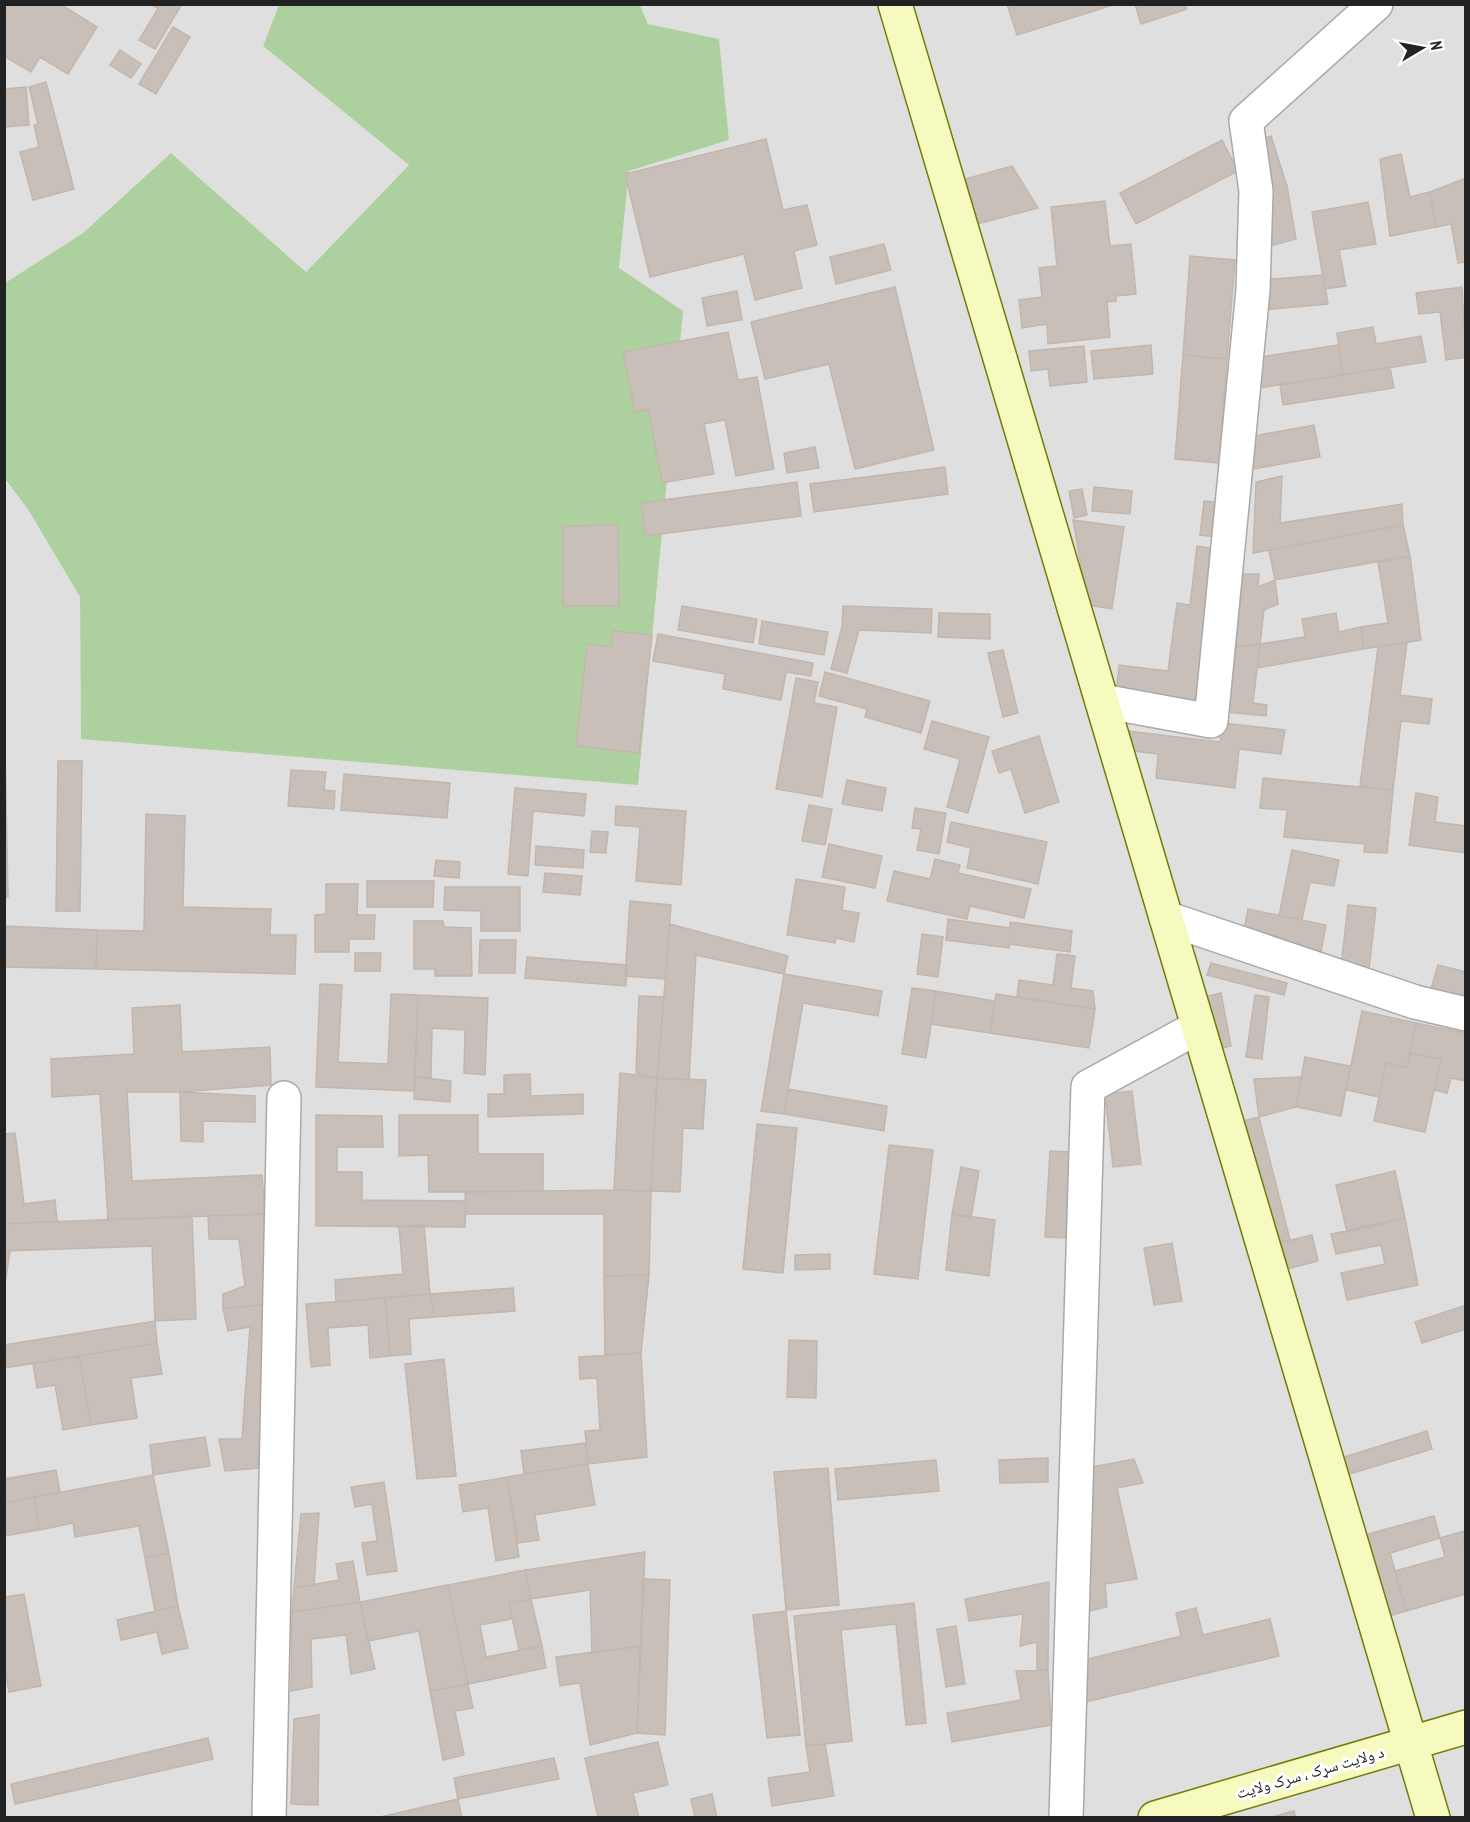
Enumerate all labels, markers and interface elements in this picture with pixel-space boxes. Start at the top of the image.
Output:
north arrow [1392,18,1452,78]
text: N [1426,39,1447,51]
street label: د ولایت سړک ، سرک ولایت [1234,1741,1386,1803]

